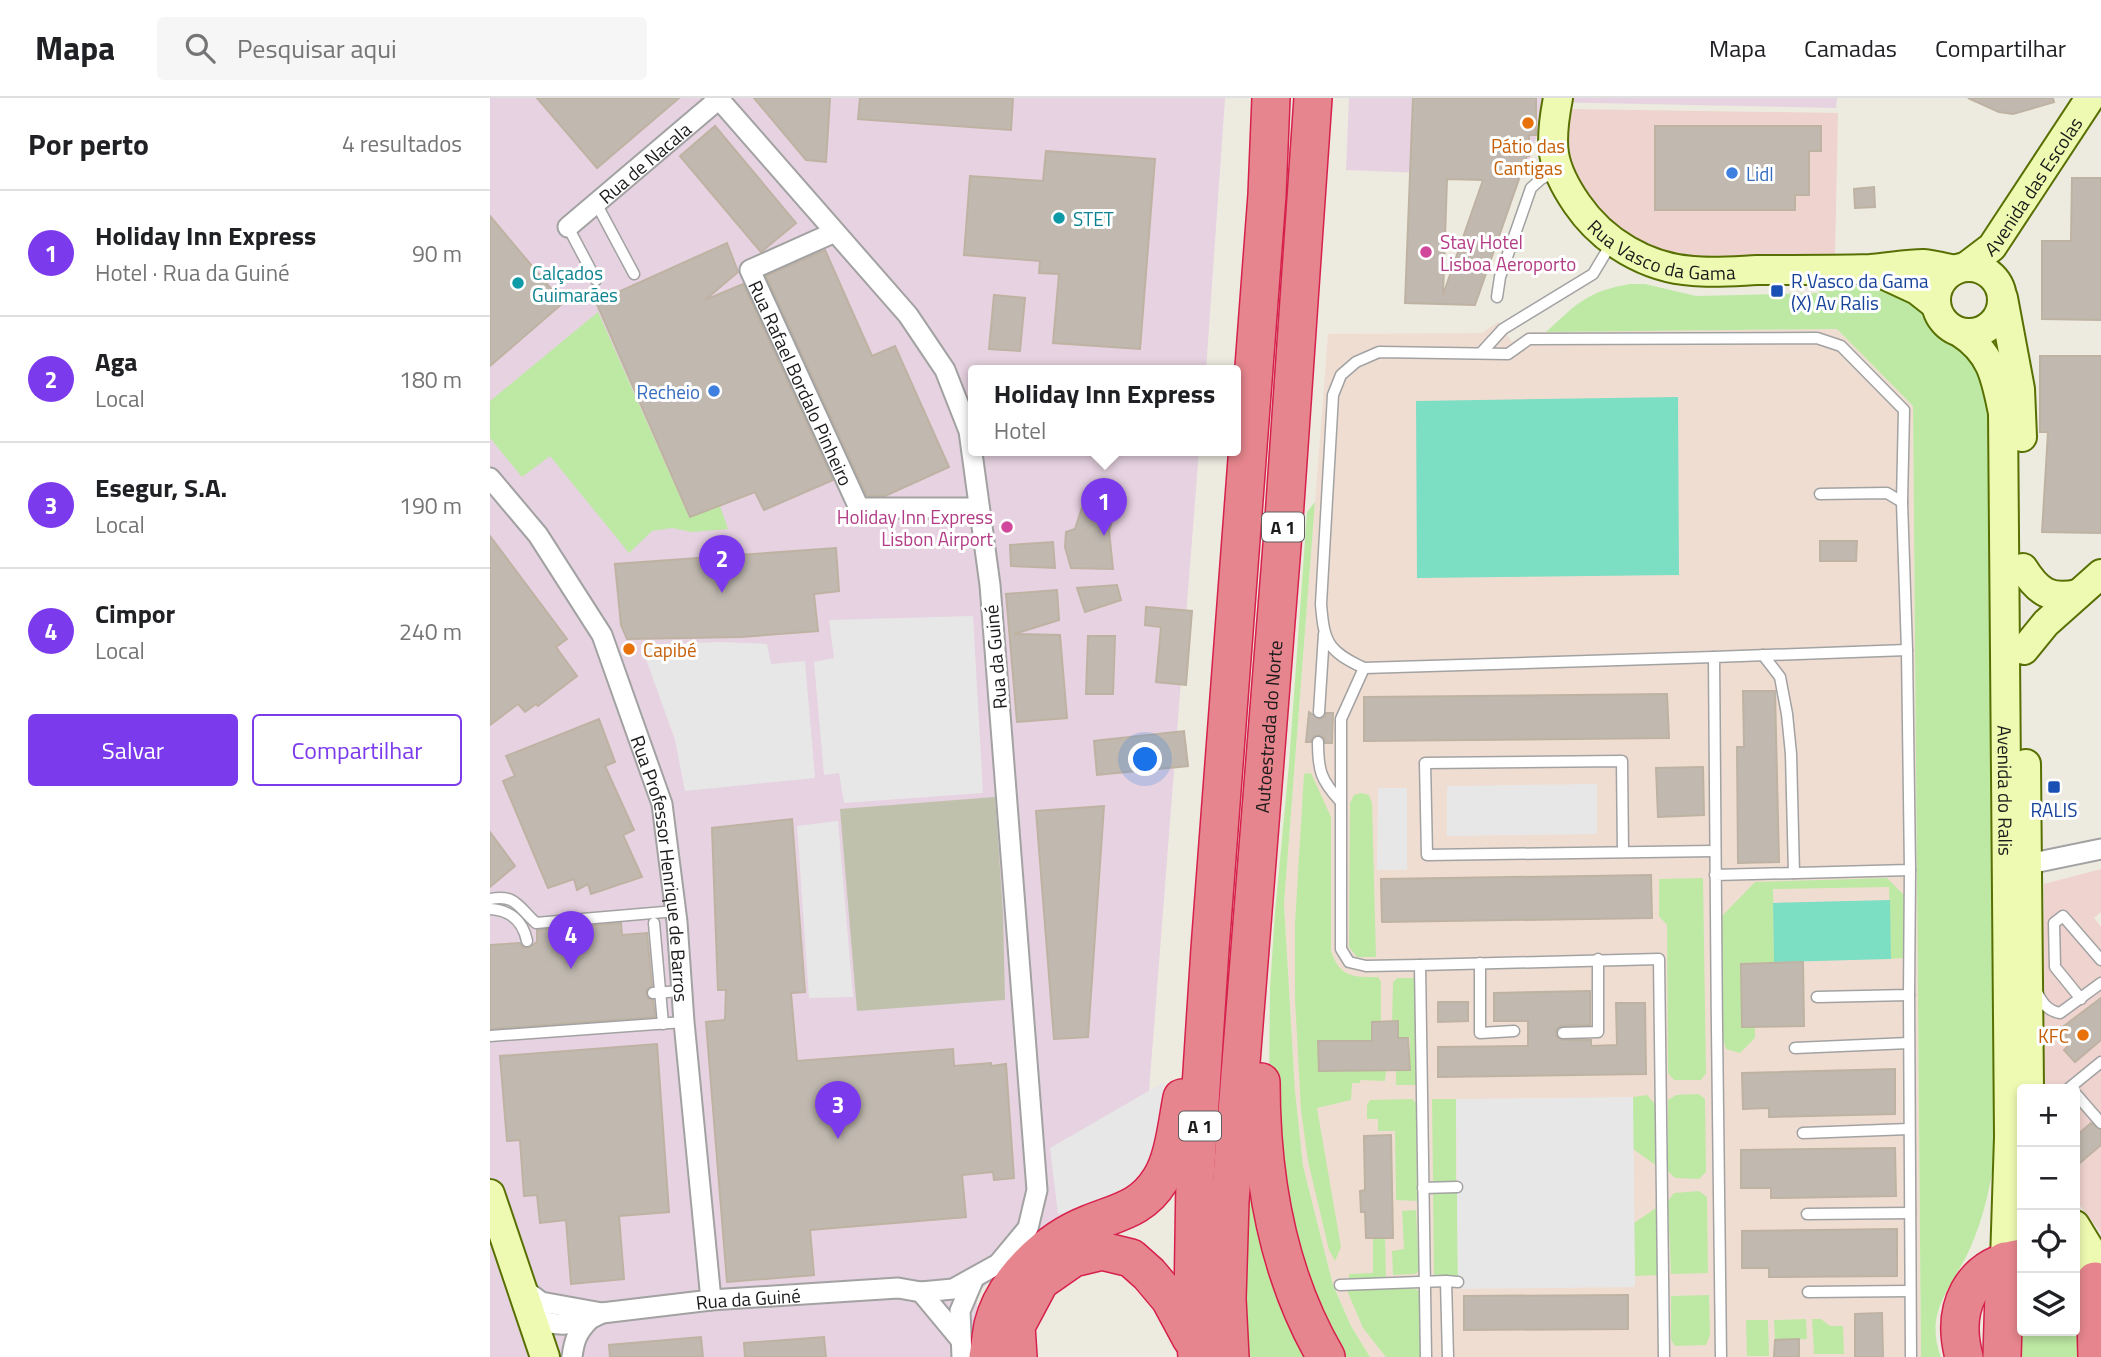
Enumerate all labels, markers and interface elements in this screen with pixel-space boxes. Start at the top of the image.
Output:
search box [157,17,647,80]
text: Mapa [35,23,115,73]
icon: search [181,29,219,67]
text: Pesquisar aqui [237,29,397,68]
text: Mapa [1709,30,1766,66]
text: Camadas [1804,30,1897,66]
text: Compartilhar [1935,30,2066,66]
street label: Avenida das Escolas [1978,110,2089,263]
street label: Rua de Nacala [592,114,697,210]
marker: Pátio das Cantigas [1520,115,1536,131]
text: Por perto [28,121,149,167]
text: 4 resultados [342,126,462,161]
place label: Pátio das Cantigas [1491,131,1565,182]
place label: Lidl [1746,159,1774,188]
marker: Lidl [1724,165,1740,181]
place label: STET [1073,204,1114,233]
marker: STET [1051,210,1067,226]
street label: Rua Vasco da Gama [1581,212,1736,286]
text: Holiday Inn Express [95,216,316,255]
place label: Stay Hotel Lisboa Aeroporto [1440,227,1576,278]
text: 1 [45,236,57,271]
text: 90 m [412,236,462,271]
marker: Stay Hotel Lisboa Aeroporto [1418,244,1434,260]
text: Hotel · Rua da Guiné [95,255,290,290]
place label: Calçados Guimarães [532,258,618,309]
place label: R Vasco da Gama (X) Av Ralis [1791,266,1929,317]
marker: Calçados Guimarães [510,275,526,291]
street label: Rua Rafael Bordalo Pinheiro [742,275,861,490]
marker: R Vasco da Gama (X) Av Ralis [1769,283,1785,299]
text: Aga [95,342,138,381]
text: 2 [45,362,57,397]
text: 180 m [399,362,462,397]
popup [968,365,1241,456]
text: Holiday Inn Express [994,374,1215,413]
place label: Recheio [637,377,700,406]
text: Local [95,381,145,416]
marker: Recheio [706,383,722,399]
text: Hotel [994,413,1046,448]
text: Esegur, S.A. [95,468,227,507]
pin: 1 [1081,478,1127,536]
text: 3 [45,488,57,523]
text: 190 m [399,488,462,523]
place label: Holiday Inn Express Lisbon Airport [837,502,993,553]
text: Local [95,507,145,542]
road number: A 1 [1262,512,1304,542]
marker: Holiday Inn Express Lisbon Airport [999,519,1015,535]
pin: 2 [699,535,745,593]
text: Cimpor [95,594,175,633]
street label: Rua da Guiné [976,603,1014,711]
text: 4 [45,614,57,649]
text: 240 m [399,614,462,649]
text: Local [95,633,145,668]
place label: Capibé [643,635,697,664]
street label: Autoestrada do Norte [1246,639,1289,814]
marker: Capibé [621,641,637,657]
button: Salvar [28,714,238,786]
button: Compartilhar [252,714,462,786]
street label: Avenida do Ralis [1991,725,2021,856]
street label: Rua Professor Henrique de Barros [624,731,697,1003]
your location [1128,742,1162,776]
marker: RALIS [2046,779,2062,795]
place label: RALIS [2031,795,2077,824]
pin: 4 [548,911,594,969]
place label: KFC [2038,1021,2069,1050]
marker: KFC [2075,1027,2091,1043]
pin: 3 [815,1081,861,1139]
map controls [2017,1084,2080,1336]
button: + [2017,1084,2080,1147]
road number: A 1 [1179,1112,1221,1140]
button: − [2017,1147,2080,1210]
button: locate [2017,1210,2080,1273]
button: layers [2017,1273,2080,1336]
street label: Rua da Guiné [694,1280,802,1316]

